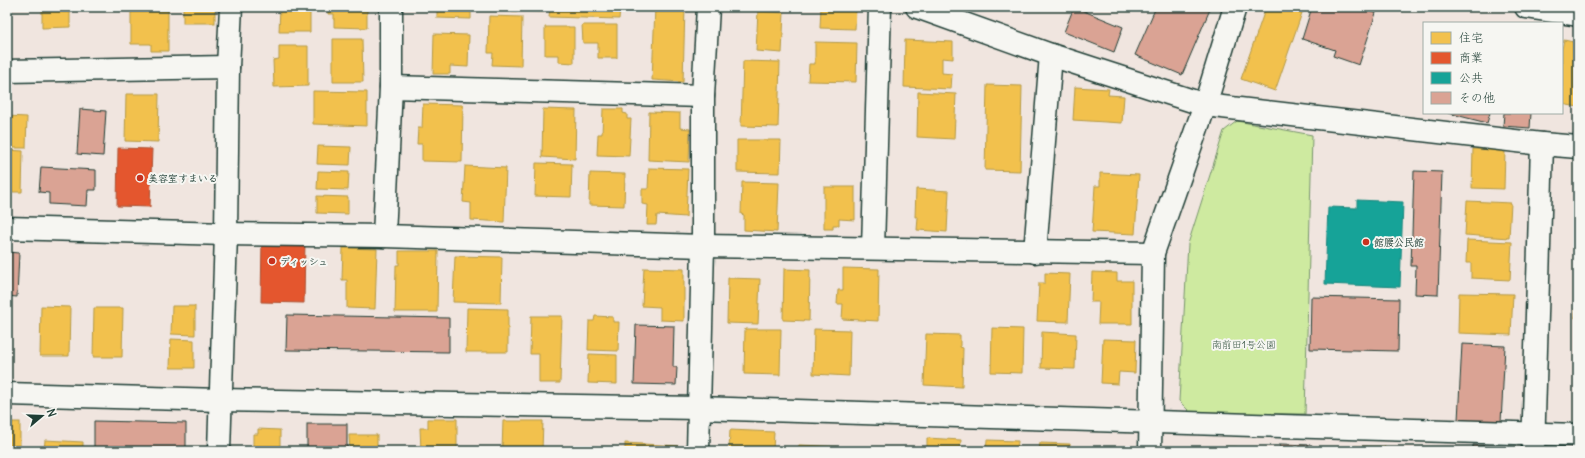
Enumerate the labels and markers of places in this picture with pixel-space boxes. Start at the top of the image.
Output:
place label: 美容室すまいる [148,172,218,185]
marker: 美容室すまいる [135,173,145,183]
place label: 館腰公民館 [1374,236,1424,249]
marker: 館腰公民館 [1361,237,1371,247]
place label: ディッシュ [280,255,328,268]
marker: ディッシュ [267,256,277,266]

